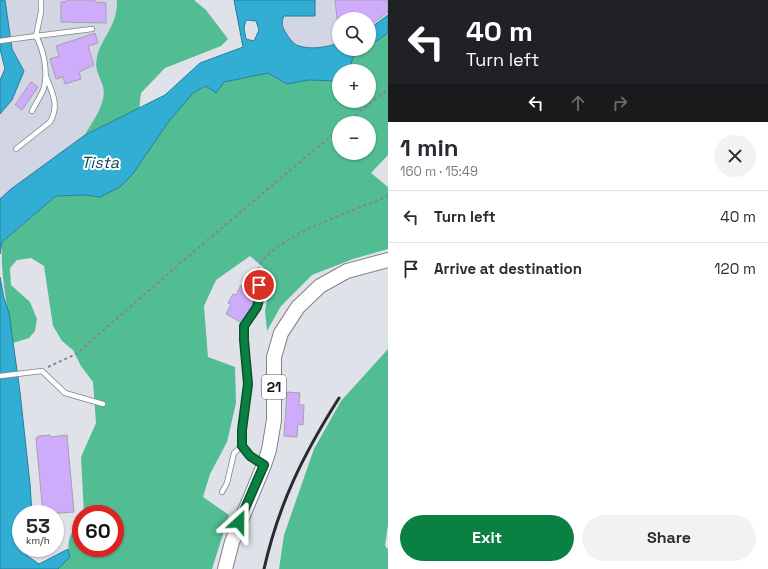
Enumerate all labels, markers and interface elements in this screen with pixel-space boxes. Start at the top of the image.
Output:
map controls [332,12,376,160]
button: search [332,12,376,56]
text: 40 m [466,13,533,49]
icon: left [400,16,452,68]
text: Turn left [466,48,539,71]
button: + [332,64,376,108]
icon: left [525,92,547,114]
icon: ahead [567,92,589,114]
icon: right [609,92,631,114]
button: − [332,116,376,160]
text: 1 min [400,132,459,163]
button: close [714,135,756,177]
water label: Tista [81,152,120,173]
text: 160 m · 15:49 [400,163,478,180]
icon: left [400,206,422,228]
text: Turn left [434,207,496,226]
text: 40 m [720,207,756,226]
icon: arrive [400,258,422,280]
text: Arrive at destination [434,259,582,278]
text: 120 m [714,259,756,278]
pin [242,268,276,302]
icon: arrive [248,274,270,296]
road number: 21 [262,375,286,399]
position arrow [218,501,260,543]
speed limit sign: 60 [72,505,124,557]
text: 53 [26,513,50,539]
button: Exit [400,515,574,561]
button: Share [582,515,756,561]
text: km/h [26,534,50,547]

